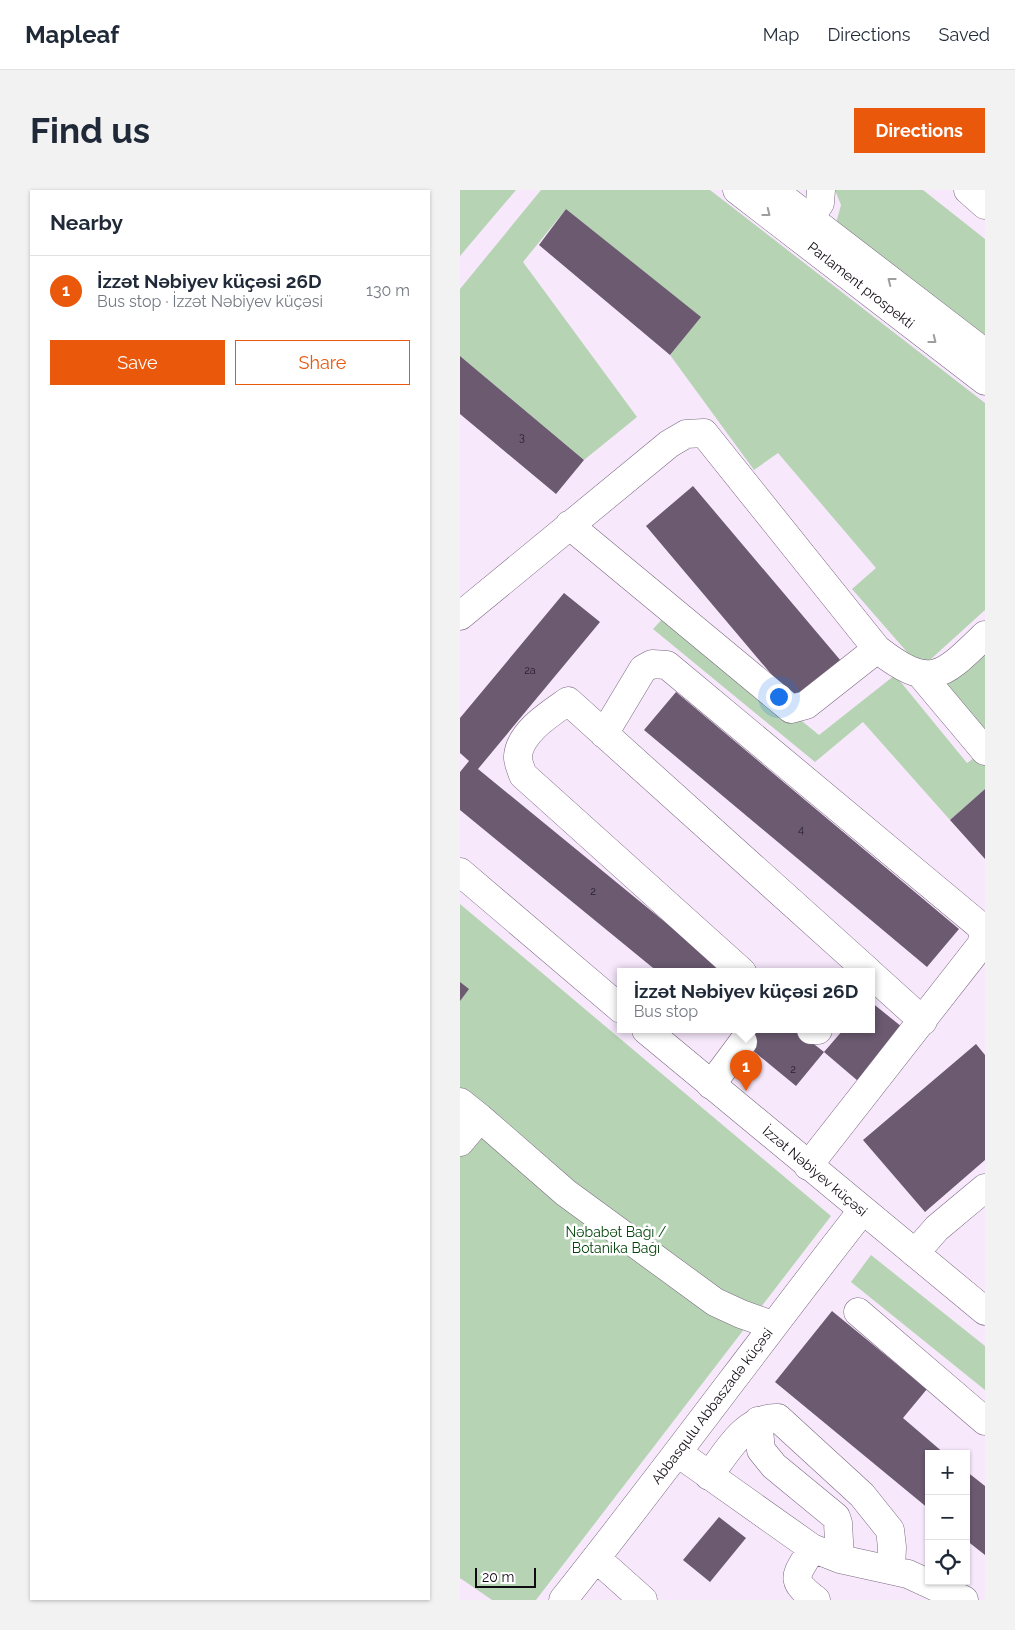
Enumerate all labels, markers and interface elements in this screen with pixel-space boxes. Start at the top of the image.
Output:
text: Mapleaf [25,20,119,49]
text: Map [763,24,799,45]
text: Directions [827,24,911,45]
text: Saved [939,24,990,45]
button: Directions [854,108,985,153]
text: Find us [30,110,150,151]
one-way arrow [761,207,771,216]
text: Nearby [50,210,123,235]
street label: Parlament prospekti [805,239,917,331]
text: İzzət Nəbiyev küçəsi 26D [97,270,322,292]
one-way arrow [888,278,897,286]
text: 1 [62,281,70,300]
text: 130 m [366,281,410,300]
text: Bus stop · İzzət Nəbiyev küçəsi [97,292,323,311]
one-way arrow [927,335,936,343]
button: Save [50,340,225,385]
button: Share [235,340,410,385]
house number: 3 [519,431,525,444]
house number: 2a [524,664,536,677]
your location [766,684,792,710]
house number: 4 [798,823,804,836]
house number: 2 [590,885,596,898]
popup [617,968,875,1033]
text: İzzət Nəbiyev küçəsi 26D [634,980,858,1002]
text: Bus stop [634,1002,698,1021]
pin: 1 [730,1050,762,1091]
house number: 2 [790,1063,796,1076]
street label: İzzət Nəbiyev küçəsi [759,1121,872,1219]
park label: Nəbabət Bağı / Botanika Bağı [566,1224,667,1256]
street label: Abbasqulu Abbaszadə küçəsi [648,1325,776,1487]
map controls [925,1450,970,1585]
button: + [925,1450,970,1495]
button: − [925,1495,970,1540]
button: locate [925,1540,970,1585]
scale bar [475,1565,536,1588]
text: 20 m [482,1569,514,1585]

